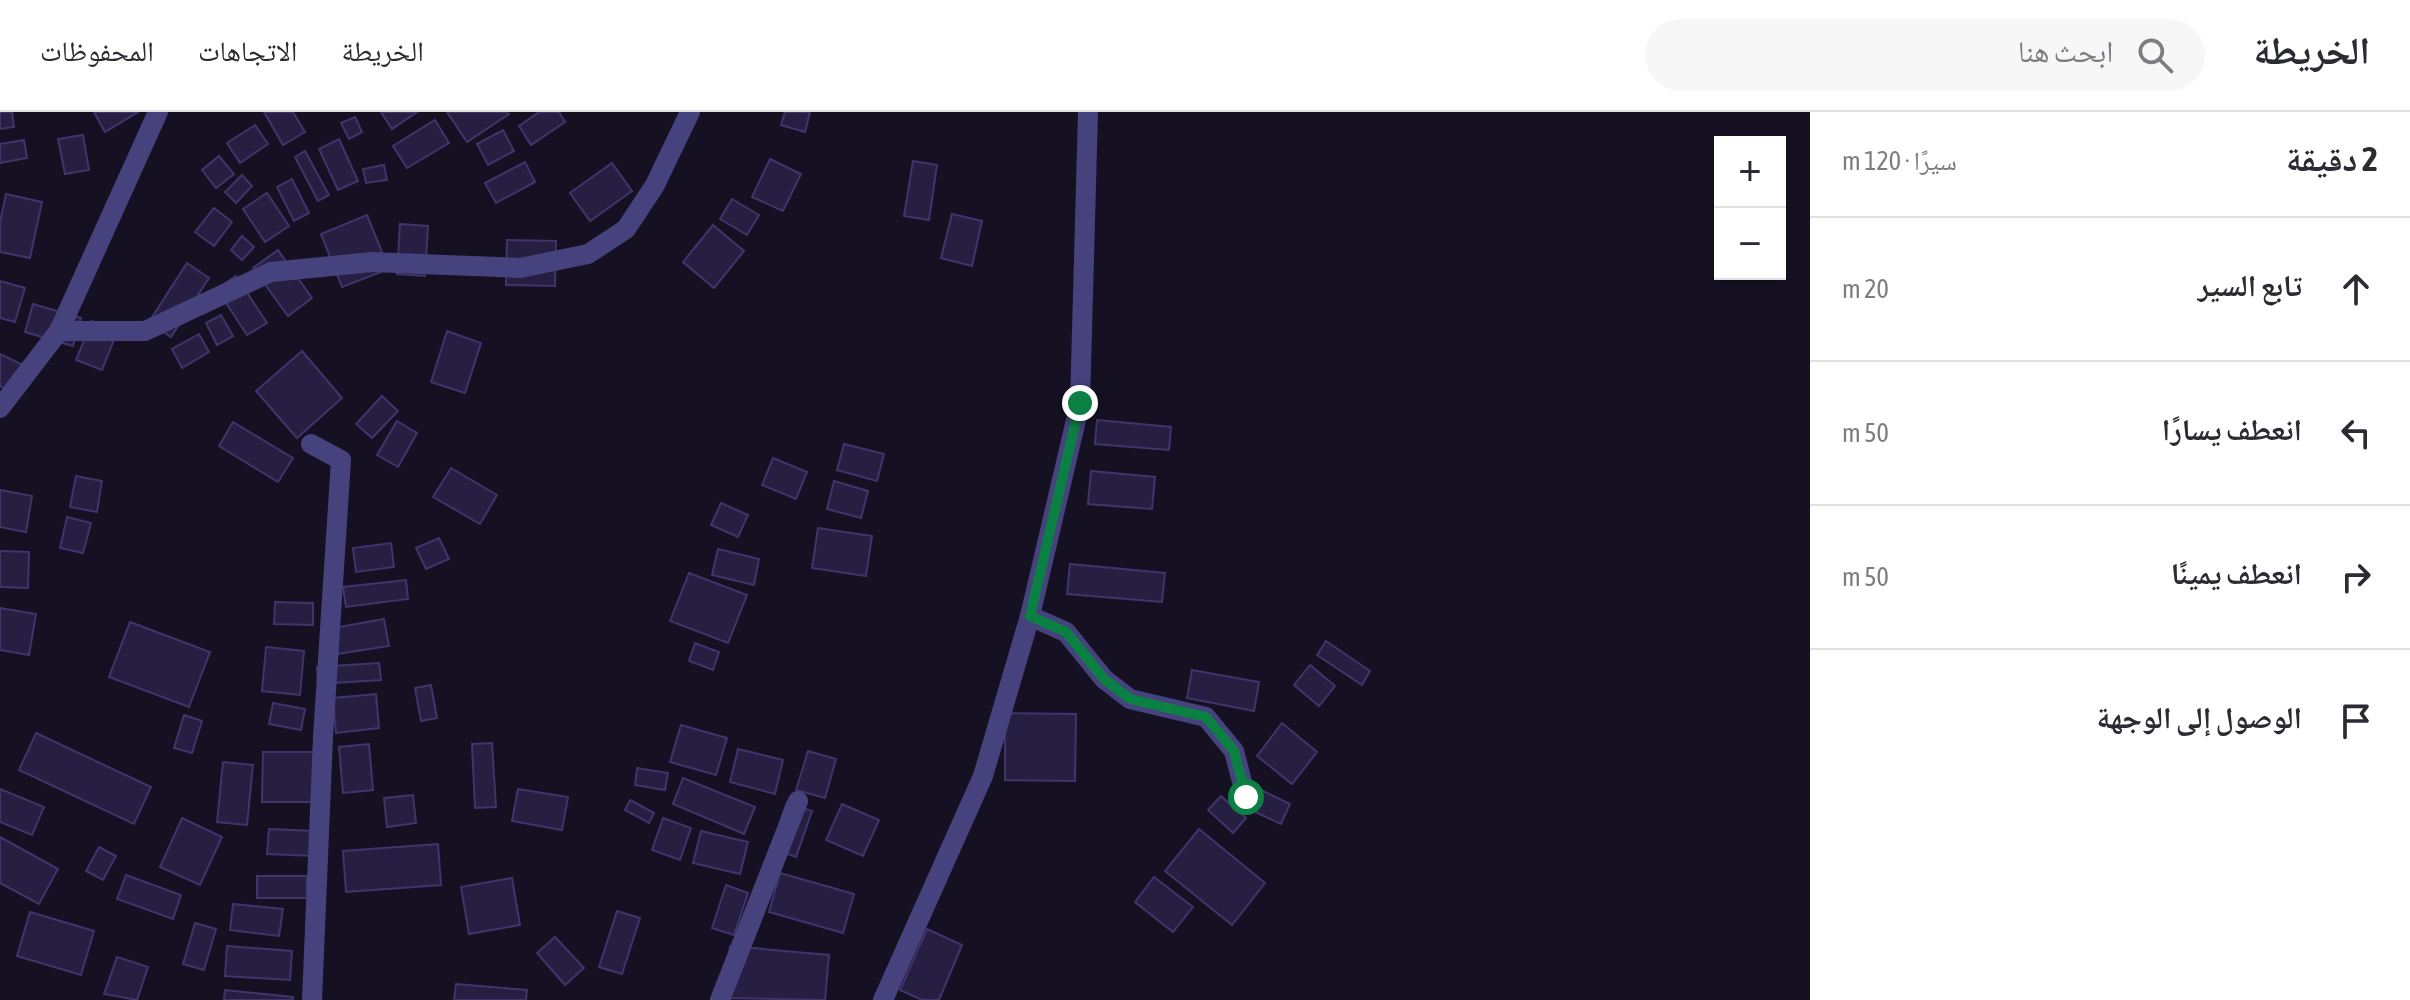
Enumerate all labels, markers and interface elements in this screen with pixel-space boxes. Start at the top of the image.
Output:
search box [1645,19,2205,91]
text: الخريطة [2253,29,2370,72]
icon: search [2133,33,2177,77]
text: ابحث هنا [2018,34,2113,68]
text: المحفوظات [40,35,154,67]
text: الاتجاهات [198,35,297,67]
text: الخريطة [341,35,424,67]
map controls [1714,136,1786,280]
button: + [1714,136,1786,208]
text: 2 دقيقة [2286,139,2378,178]
text: سيرًا · 120 m [1842,146,1957,176]
button: − [1714,208,1786,280]
icon: ahead [2334,267,2378,311]
text: تابع السير [2198,268,2302,302]
text: 20 m [1842,274,1889,304]
route end [1062,385,1098,421]
icon: left [2334,411,2378,455]
text: انعطف يسارًا [2162,412,2302,446]
text: 50 m [1842,418,1889,448]
icon: right [2334,555,2378,599]
text: انعطف يمينًا [2171,556,2302,590]
text: 50 m [1842,562,1889,592]
icon: arrive [2334,699,2378,743]
text: الوصول إلى الوجهة [2097,700,2302,734]
route start [1228,779,1264,815]

